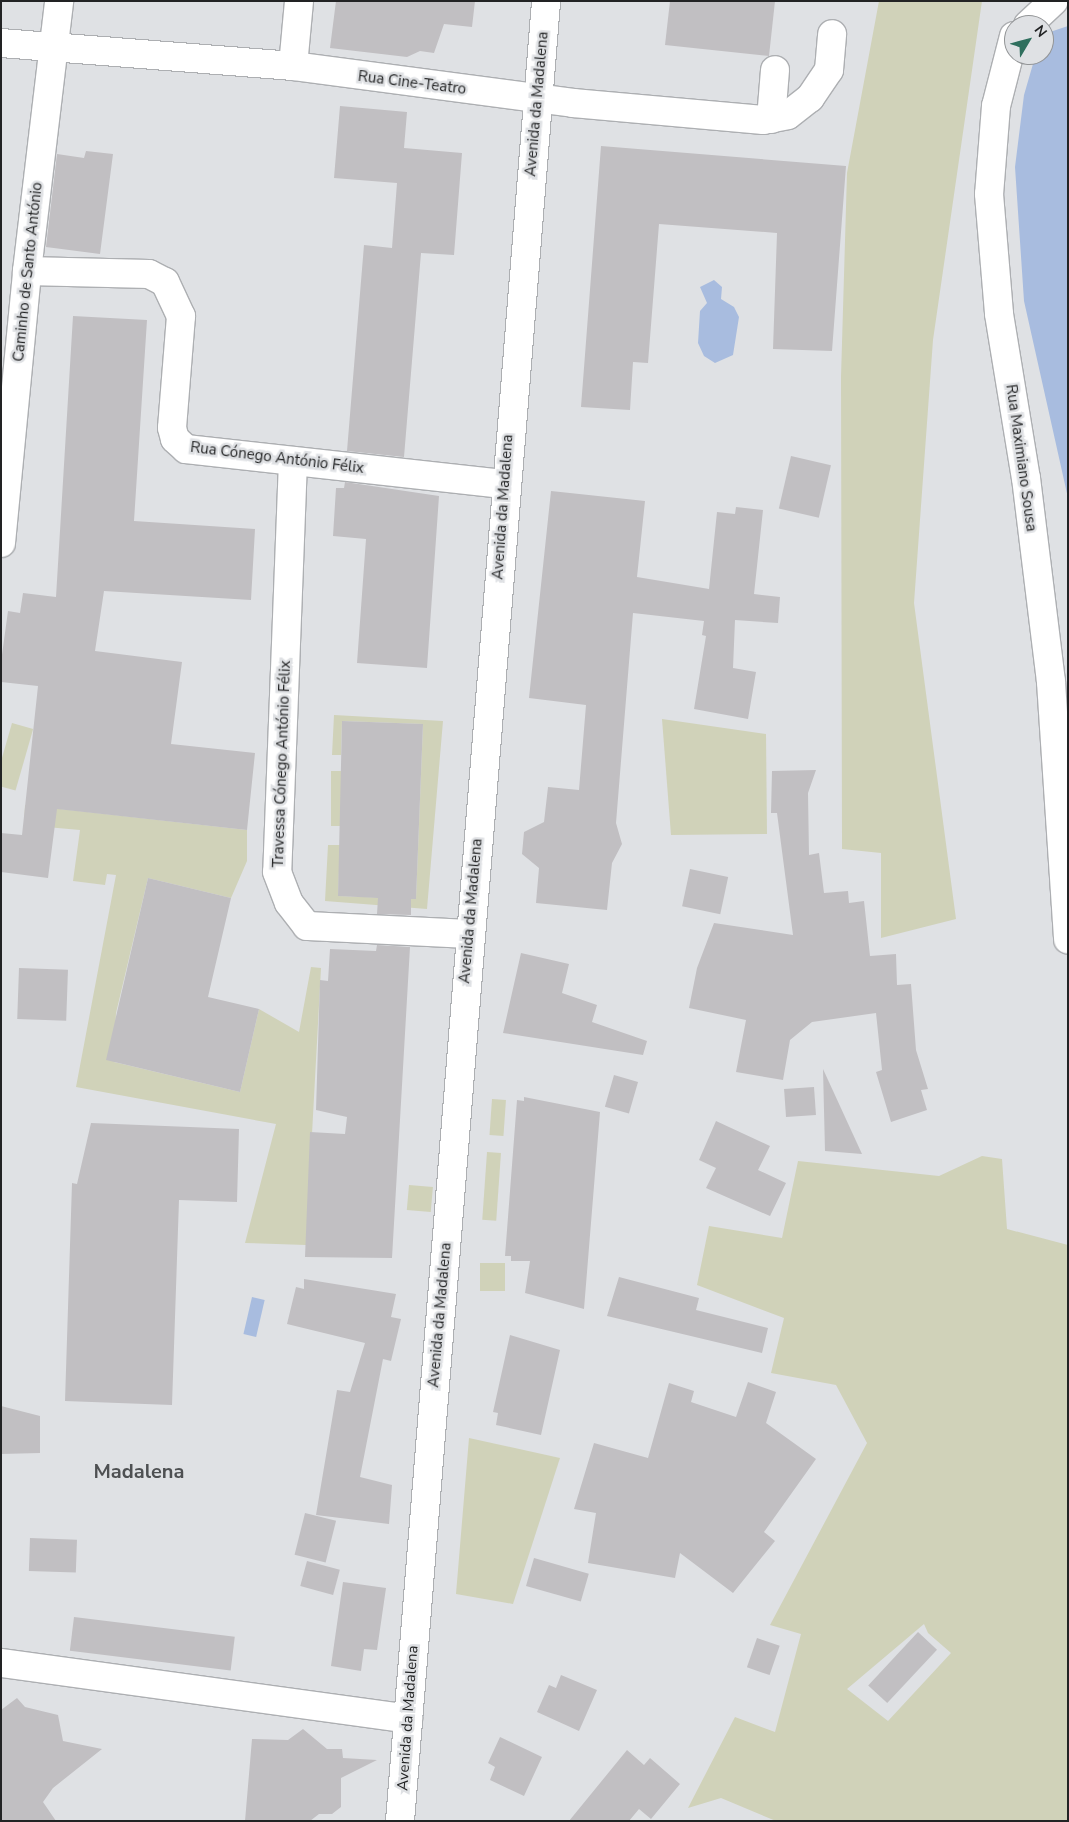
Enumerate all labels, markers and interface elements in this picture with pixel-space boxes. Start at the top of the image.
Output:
north arrow [1004,15,1054,65]
text: N [1030,21,1051,41]
street label: Avenida da Madalena [522,31,552,177]
street label: Rua Cine-Teatro [357,67,467,99]
street label: Caminho de Santo António [10,181,46,363]
street label: Rua Maximiano Sousa [1002,383,1040,533]
street label: Avenida da Madalena [489,434,517,580]
street label: Rua Cónego António Félix [189,438,365,478]
street label: Travessa Cónego António Félix [269,660,295,868]
street label: Avenida da Madalena [456,838,486,984]
street label: Avenida da Madalena [425,1242,455,1388]
district label: Madalena [94,1459,184,1483]
street label: Avenida da Madalena [394,1645,422,1791]

